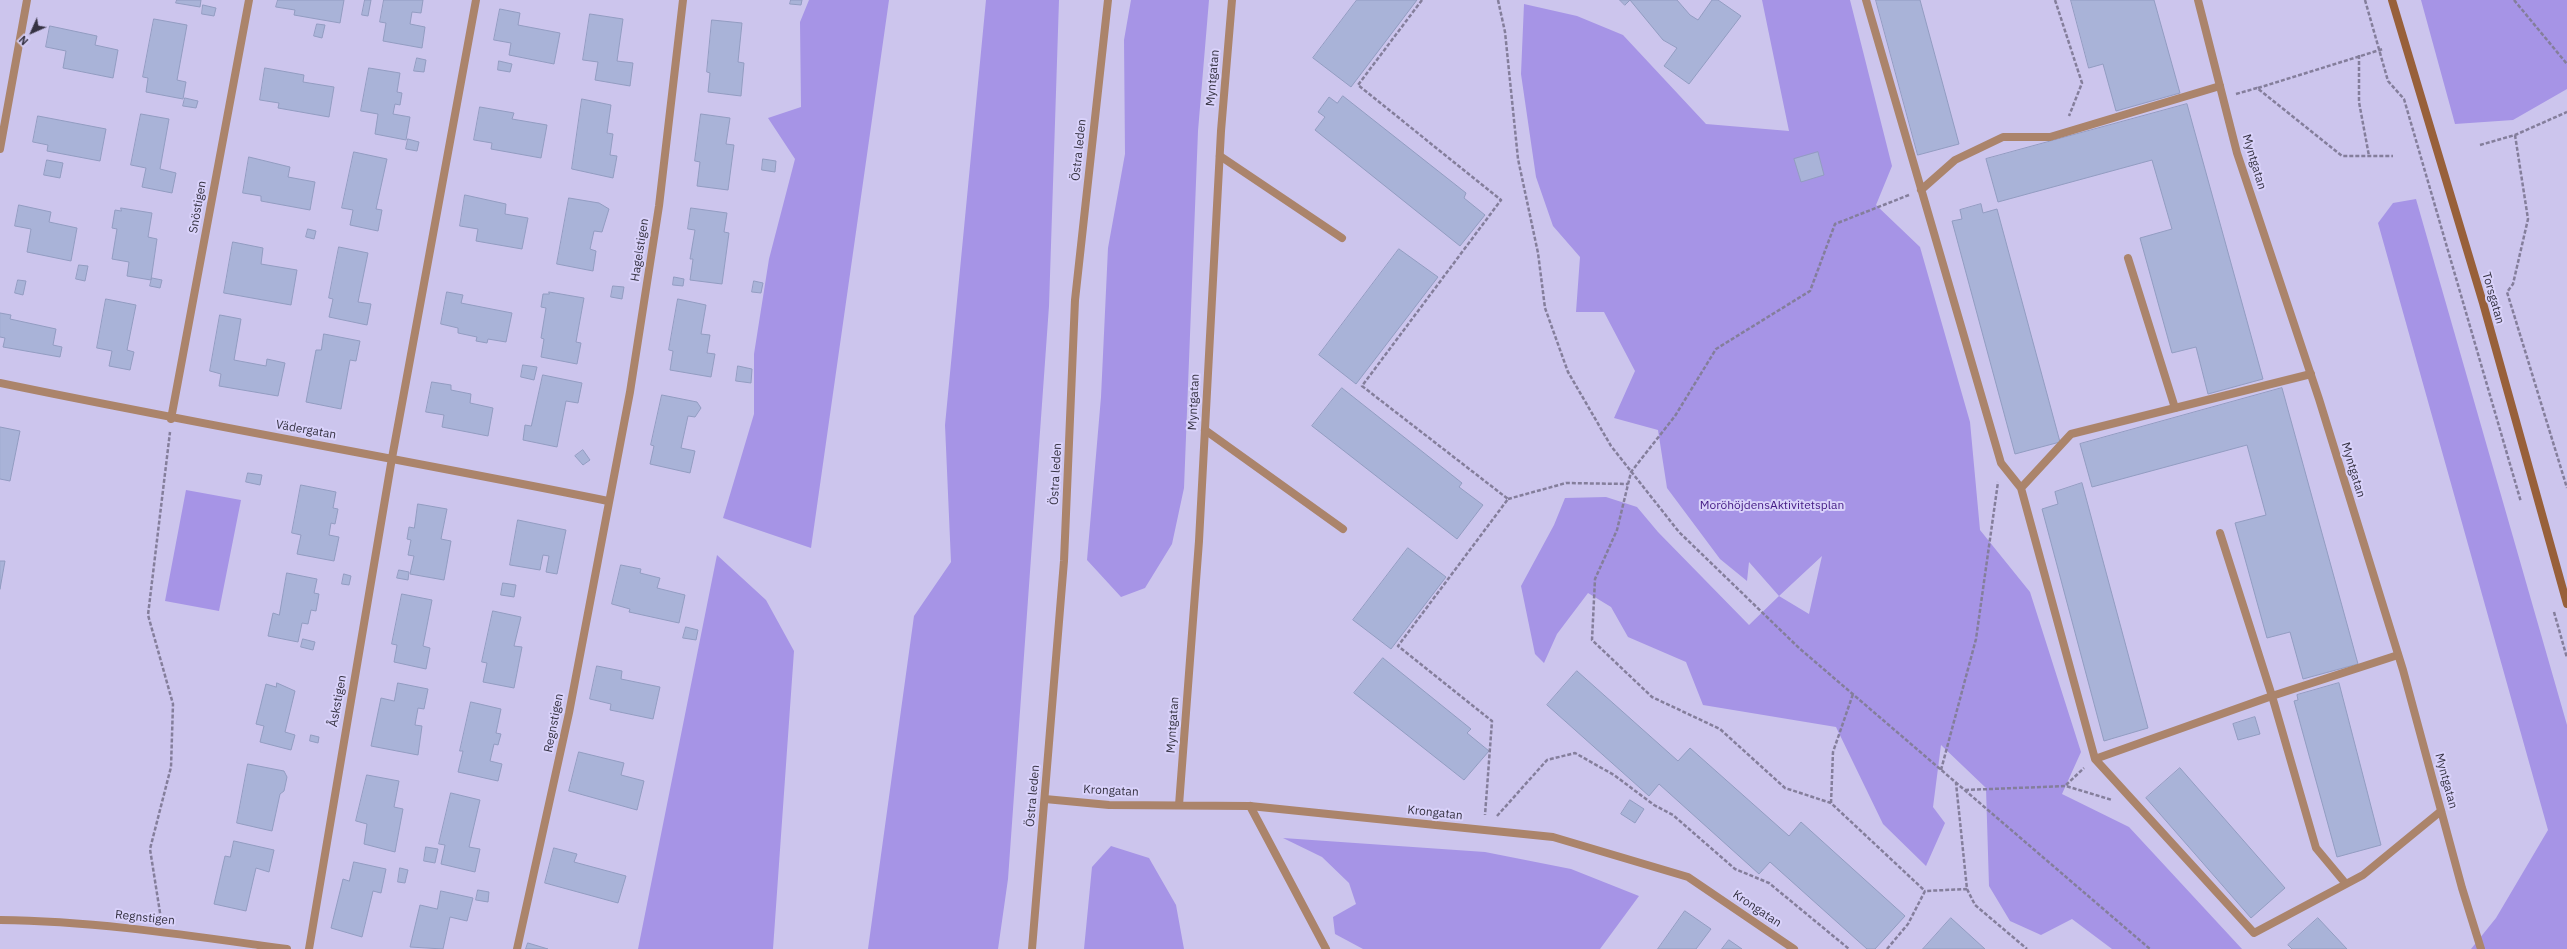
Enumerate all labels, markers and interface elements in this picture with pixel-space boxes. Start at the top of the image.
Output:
north arrow [12,12,52,52]
text: N [16,33,31,48]
street label: Myntgatan [1203,49,1223,107]
street label: Östra leden [1069,118,1089,182]
street label: Myntgatan [2239,133,2269,191]
street label: Snöstigen [186,180,210,234]
street label: Hagelstigen [628,217,652,283]
street label: Torsgatan [2479,271,2507,325]
street label: Myntgatan [1185,373,1203,431]
street label: Vädergatan [275,418,337,442]
street label: Myntgatan [2338,441,2368,499]
street label: Östra leden [1047,443,1065,505]
park label: MoröhöjdensAktivitetsplan [1700,499,1844,513]
street label: Åskstigen [326,674,350,728]
street label: Regnstigen [541,692,567,754]
street label: Myntgatan [1164,696,1182,754]
street label: Myntgatan [2432,752,2460,810]
street label: Östra leden [1023,764,1043,828]
street label: Krongatan [1083,782,1139,800]
street label: Krongatan [1407,803,1463,823]
street label: Krongatan [1730,888,1784,930]
street label: Regnstigen [114,908,176,928]

